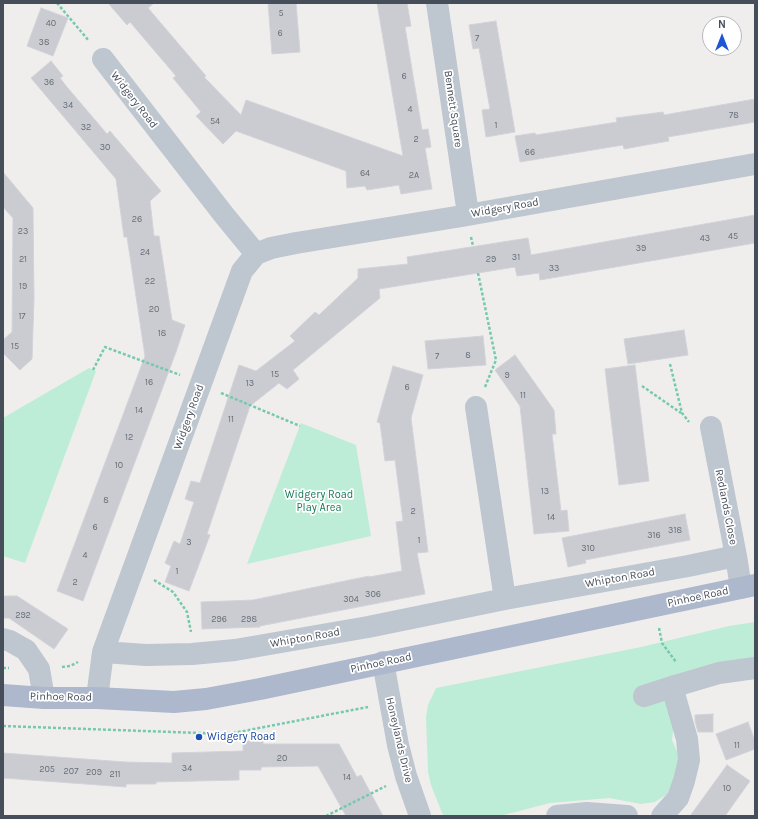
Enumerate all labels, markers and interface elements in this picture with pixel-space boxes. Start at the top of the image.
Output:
house number: 5 [278,8,284,18]
north arrow [702,16,742,56]
house number: 40 [46,18,56,28]
text: N [718,18,726,31]
house number: 6 [277,28,283,38]
house number: 7 [475,33,479,43]
house number: 38 [39,37,49,47]
street label: Widgery Road [108,69,160,131]
street label: Bennett Square [441,70,465,148]
house number: 6 [401,71,407,81]
house number: 36 [44,77,54,87]
house number: 34 [63,100,73,110]
house number: 4 [407,104,413,114]
house number: 78 [729,110,739,120]
house number: 54 [210,116,220,126]
house number: 1 [495,120,497,130]
house number: 32 [81,122,91,132]
house number: 2 [413,134,419,144]
house number: 30 [100,142,110,152]
house number: 66 [525,147,535,157]
house number: 64 [360,168,370,178]
house number: 2A [409,170,419,180]
street label: Widgery Road [470,196,540,220]
house number: 26 [132,214,142,224]
house number: 23 [18,226,28,236]
house number: 45 [728,231,738,241]
house number: 43 [700,233,710,243]
house number: 39 [636,243,646,253]
house number: 24 [140,247,150,257]
house number: 31 [512,252,520,262]
house number: 21 [19,254,27,264]
house number: 29 [486,254,496,264]
house number: 33 [549,263,559,273]
house number: 22 [145,276,155,286]
house number: 19 [19,281,27,291]
house number: 20 [149,304,159,314]
house number: 17 [18,311,26,321]
house number: 18 [158,328,166,338]
house number: 15 [11,341,19,351]
house number: 8 [465,350,471,360]
house number: 7 [435,351,439,361]
house number: 15 [271,369,279,379]
house number: 9 [504,370,510,380]
house number: 16 [145,377,153,387]
house number: 13 [246,378,254,388]
house number: 6 [404,382,410,392]
street label: Widgery Road [171,383,207,451]
house number: 11 [520,390,526,400]
house number: 14 [135,405,143,415]
house number: 11 [228,414,234,424]
house number: 12 [125,432,133,442]
house number: 10 [115,460,123,470]
street label: Redlands Close [712,468,740,546]
house number: 13 [541,486,549,496]
park label: Widgery Road Play Area [285,488,353,514]
house number: 8 [103,495,109,505]
house number: 2 [410,506,416,516]
house number: 14 [547,512,555,522]
house number: 6 [92,522,98,532]
house number: 318 [668,525,682,535]
house number: 316 [647,530,661,540]
house number: 1 [418,535,420,545]
house number: 3 [186,537,192,547]
house number: 310 [581,543,595,553]
house number: 4 [82,550,88,560]
street label: Whipton Road [584,565,656,591]
house number: 1 [176,566,178,576]
house number: 2 [72,577,78,587]
street label: Pinhoe Road [666,584,730,610]
house number: 306 [365,589,381,599]
house number: 304 [343,594,359,604]
house number: 292 [15,610,31,620]
house number: 296 [211,614,227,624]
house number: 298 [241,614,257,624]
street label: Whipton Road [269,625,341,651]
street label: Pinhoe Road [349,650,413,676]
street label: Pinhoe Road [30,690,92,704]
street label: Honeylands Drive [383,696,415,784]
place label: Widgery Road [207,730,276,744]
marker: Widgery Road [194,732,204,742]
house number: 11 [734,740,740,750]
house number: 20 [277,753,287,763]
house number: 34 [182,763,192,773]
house number: 205 [39,764,55,774]
house number: 207 [64,766,78,776]
house number: 209 [86,767,102,777]
house number: 211 [109,769,121,779]
house number: 14 [343,772,351,782]
house number: 10 [723,783,731,793]

